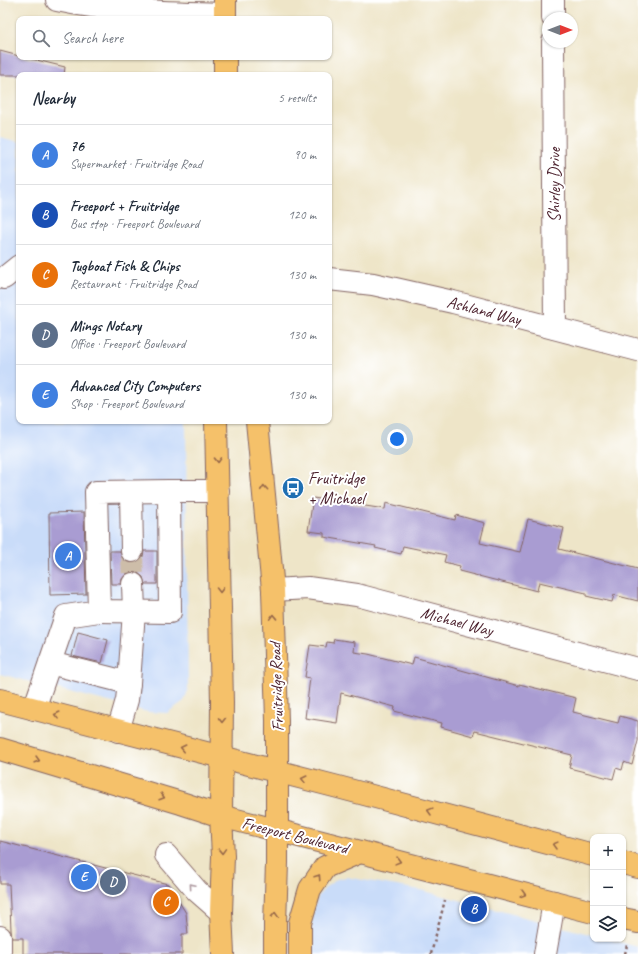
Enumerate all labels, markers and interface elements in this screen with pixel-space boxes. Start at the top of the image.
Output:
north arrow [542,12,578,48]
search box [16,16,332,60]
icon: search [30,27,52,49]
text: Search here [62,29,123,48]
text: Nearby [32,88,75,109]
text: 5 results [278,90,316,106]
text: 76 [70,137,84,156]
street label: Shirley Drive [544,146,565,222]
text: A [42,147,48,163]
text: 90 m [294,147,316,163]
text: Supermarket · Fruitridge Road [70,156,202,172]
text: Freeport + Fruitridge [70,197,178,216]
text: B [42,207,48,223]
text: 120 m [288,207,316,223]
text: Bus stop · Freeport Boulevard [70,216,199,232]
text: Tugboat Fish & Chips [70,257,180,276]
text: C [42,267,48,283]
text: 130 m [288,267,316,283]
text: Restaurant · Fruitridge Road [70,276,197,292]
street label: Ashland Way [445,291,524,330]
text: Mings Notary [70,317,141,336]
text: D [41,327,49,343]
text: 130 m [288,327,316,343]
text: Office · Freeport Boulevard [70,336,185,352]
text: Advanced City Computers [70,377,200,396]
text: E [42,387,48,403]
text: 130 m [288,387,316,403]
text: Shop · Freeport Boulevard [70,396,184,412]
your location [387,429,407,449]
one-way arrow [213,457,222,463]
place label: Fruitridge + Michael [308,468,367,509]
bus stop icon: Fruitridge + Michael [280,475,306,501]
one-way arrow [259,485,268,491]
pin: A [55,541,81,571]
one-way arrow [215,587,224,593]
street label: Michael Way [419,602,496,641]
one-way arrow [269,614,278,620]
street label: Fruitridge Road [264,640,289,732]
one-way arrow [54,711,61,720]
one-way arrow [217,717,226,723]
one-way arrow [179,744,186,752]
one-way arrow [34,755,41,764]
one-way arrow [301,775,307,783]
one-way arrow [158,792,165,801]
one-way arrow [426,808,433,816]
street label: Freeport Boulevard [240,812,353,860]
map controls [590,834,626,942]
button: + [590,834,626,870]
one-way arrow [552,841,559,850]
one-way arrow [218,848,227,854]
one-way arrow [394,857,401,865]
pin: E [71,862,97,892]
pin: D [100,867,126,897]
button: − [590,870,626,906]
one-way arrow [314,874,321,881]
one-way arrow [190,883,197,891]
pin: C [153,887,179,917]
one-way arrow [520,890,527,898]
pin: B [461,894,487,924]
button: layers [590,906,626,942]
one-way arrow [271,912,279,918]

